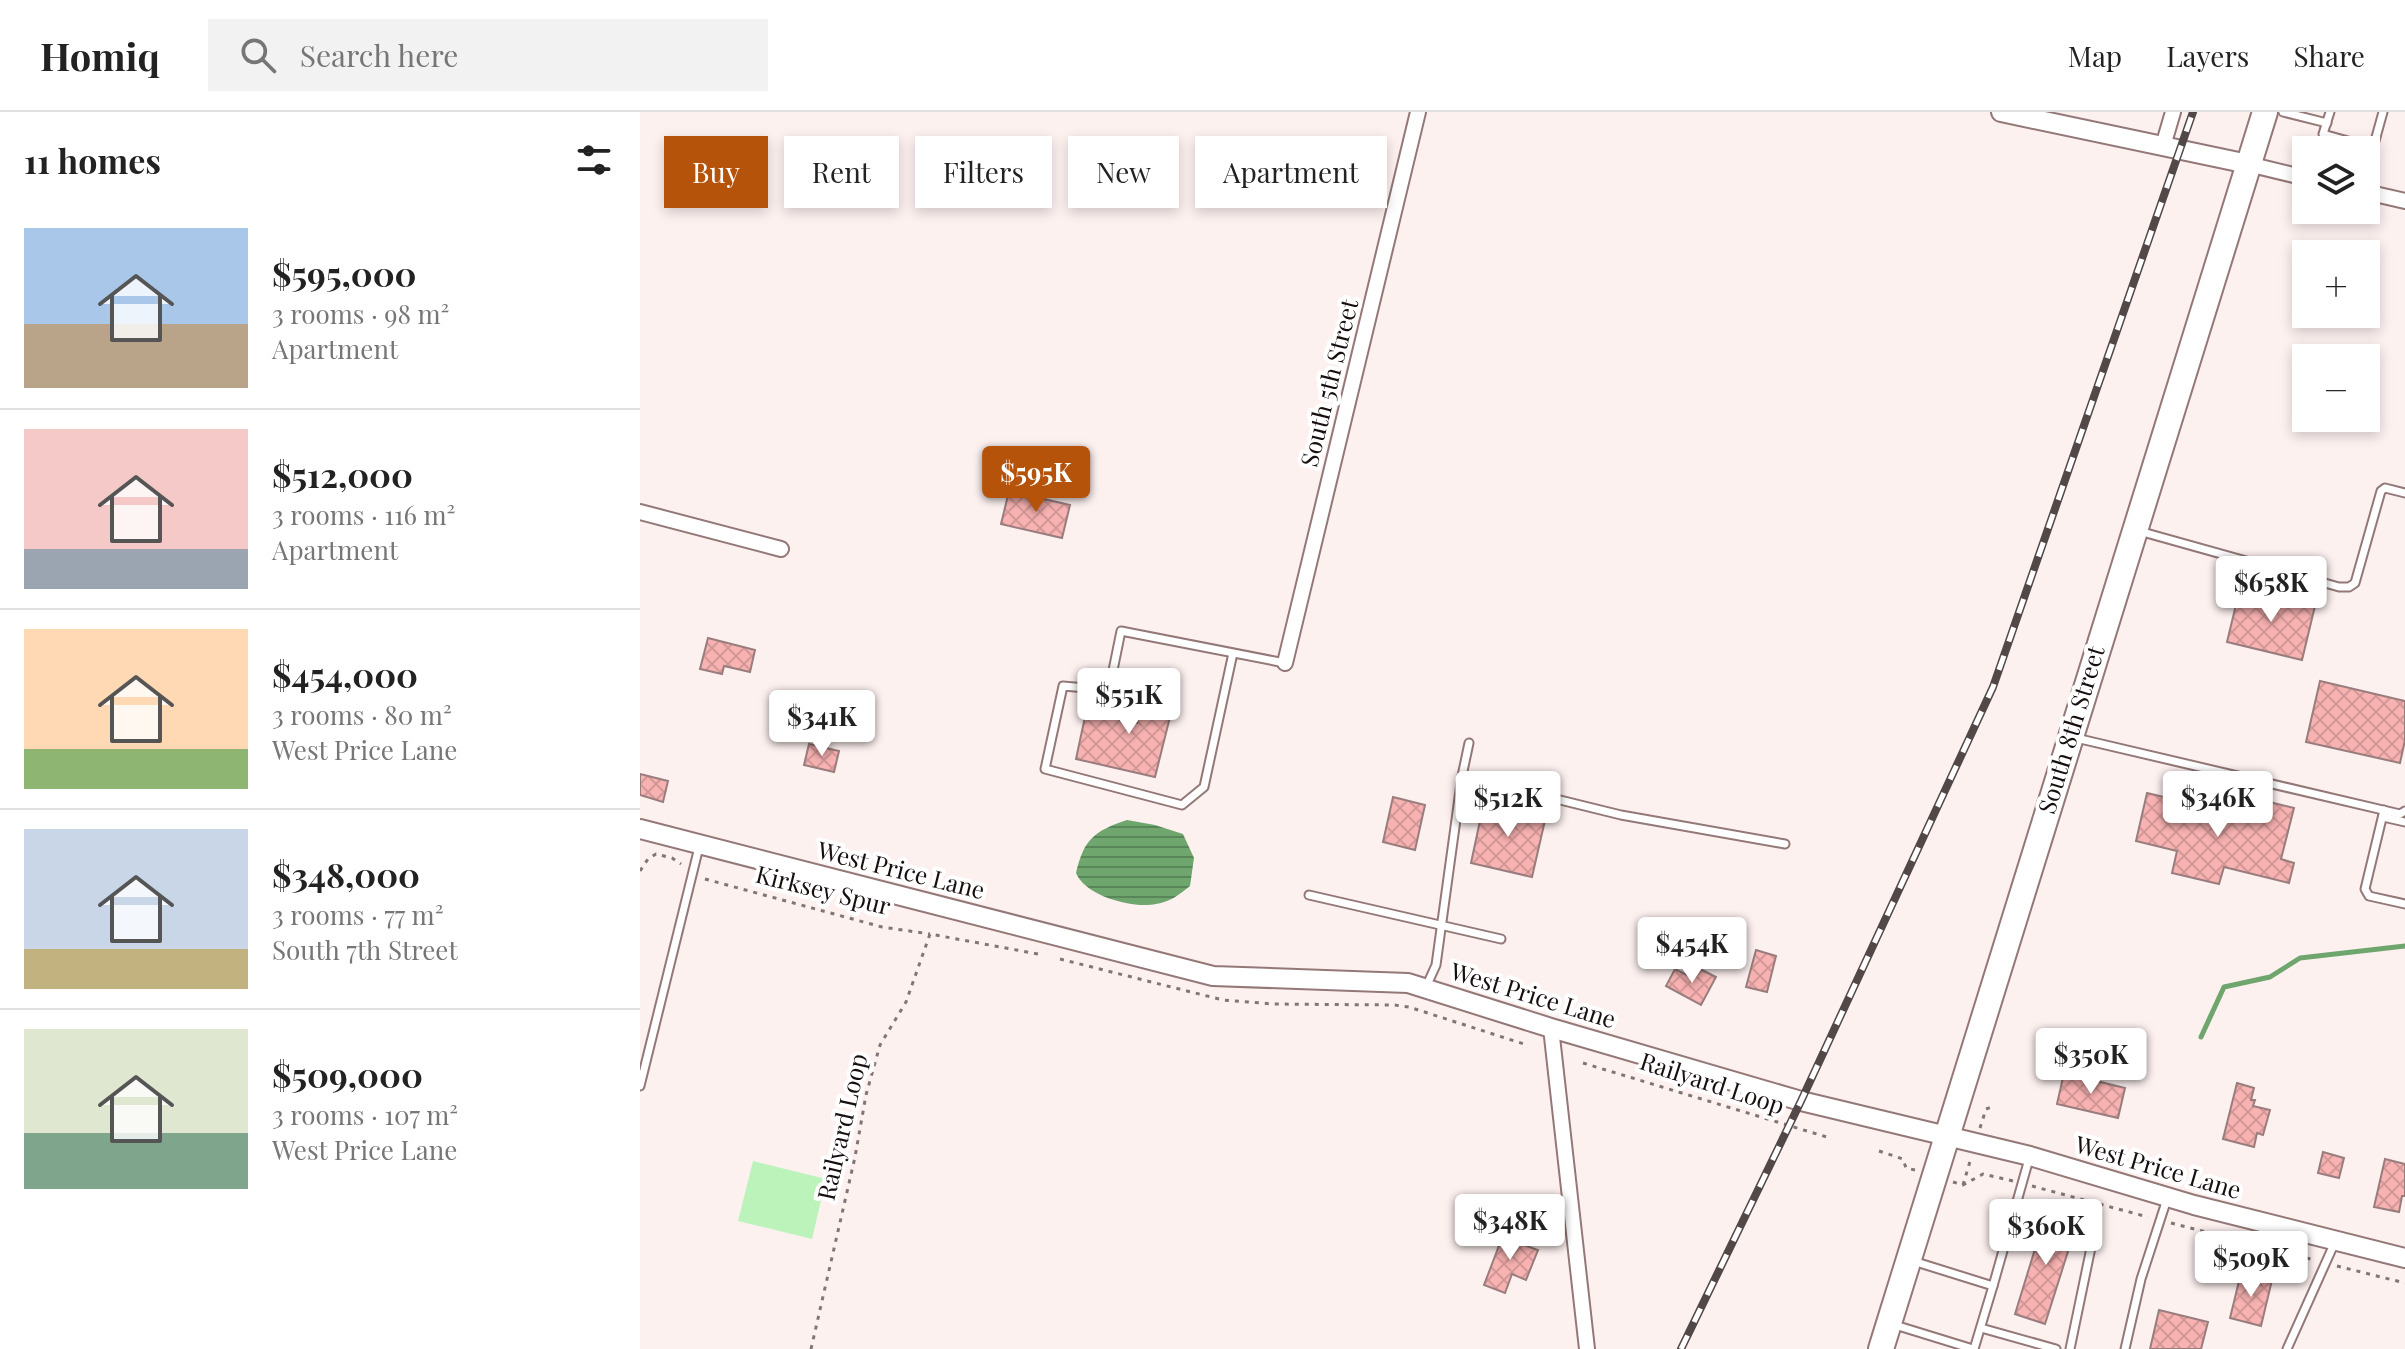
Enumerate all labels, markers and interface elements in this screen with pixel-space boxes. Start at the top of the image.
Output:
search box [208,19,768,91]
text: Homiq [40,30,160,81]
icon: search [236,33,280,77]
text: Search here [300,35,458,75]
text: Map [2068,37,2122,74]
text: Layers [2166,37,2249,74]
text: Share [2293,37,2365,74]
chip: Buy [664,136,768,208]
chip: Rent [784,136,899,208]
chip: Filters [915,136,1052,208]
chip: New [1068,136,1179,208]
chip: Apartment [1195,136,1387,208]
map controls [2292,136,2380,432]
button: layers [2292,136,2380,224]
text: 11 homes [24,137,161,183]
icon: filters [572,138,616,182]
button: + [2292,240,2380,328]
text: $595,000 [272,250,417,296]
icon: home [88,260,184,356]
street label: South 5th Street [1292,295,1364,470]
text: 3 rooms · 98 m² [272,296,449,331]
text: Apartment [272,331,398,366]
button: − [2292,344,2380,432]
pin: $595K [980,446,1092,514]
text: $512,000 [272,451,413,497]
text: $595K [1000,454,1072,489]
icon: home [88,461,184,557]
text: 3 rooms · 116 m² [272,497,455,532]
text: Apartment [272,532,398,567]
pin: $658K [2215,556,2327,624]
text: $658K [2234,564,2308,599]
street label: South 8th Street [2029,641,2111,817]
text: $454,000 [272,651,418,697]
icon: home [88,661,184,757]
pin: $551K [1073,668,1185,736]
text: $551K [1095,676,1163,711]
pin: $341K [766,690,878,758]
text: 3 rooms · 80 m² [272,697,452,732]
text: $341K [787,698,857,733]
text: West Price Lane [272,732,457,767]
pin: $512K [1452,771,1564,839]
pin: $346K [2162,771,2274,839]
text: $512K [1474,779,1542,814]
text: $346K [2181,779,2255,814]
street label: West Price Lane [814,833,988,905]
text: $348,000 [272,851,420,897]
street label: Kirksey Spur [753,857,894,921]
icon: home [88,861,184,957]
text: 3 rooms · 77 m² [272,897,443,932]
pin: $454K [1636,917,1748,985]
text: $454K [1656,925,1728,960]
text: South 7th Street [272,932,458,967]
street label: West Price Lane [1446,953,1620,1034]
pin: $350K [2035,1028,2147,1096]
text: $350K [2054,1036,2128,1071]
street label: Railyard Loop [1636,1044,1789,1120]
street label: Railyard Loop [809,1050,873,1203]
text: $509,000 [272,1051,423,1097]
icon: home [88,1061,184,1157]
text: 3 rooms · 107 m² [272,1097,458,1132]
street label: West Price Lane [2071,1127,2245,1205]
text: West Price Lane [272,1132,457,1167]
pin: $348K [1454,1194,1566,1262]
pin: $360K [1990,1199,2102,1267]
text: $348K [1473,1202,1547,1237]
text: $360K [2007,1207,2085,1242]
pin: $509K [2195,1231,2307,1299]
text: $509K [2213,1239,2289,1274]

